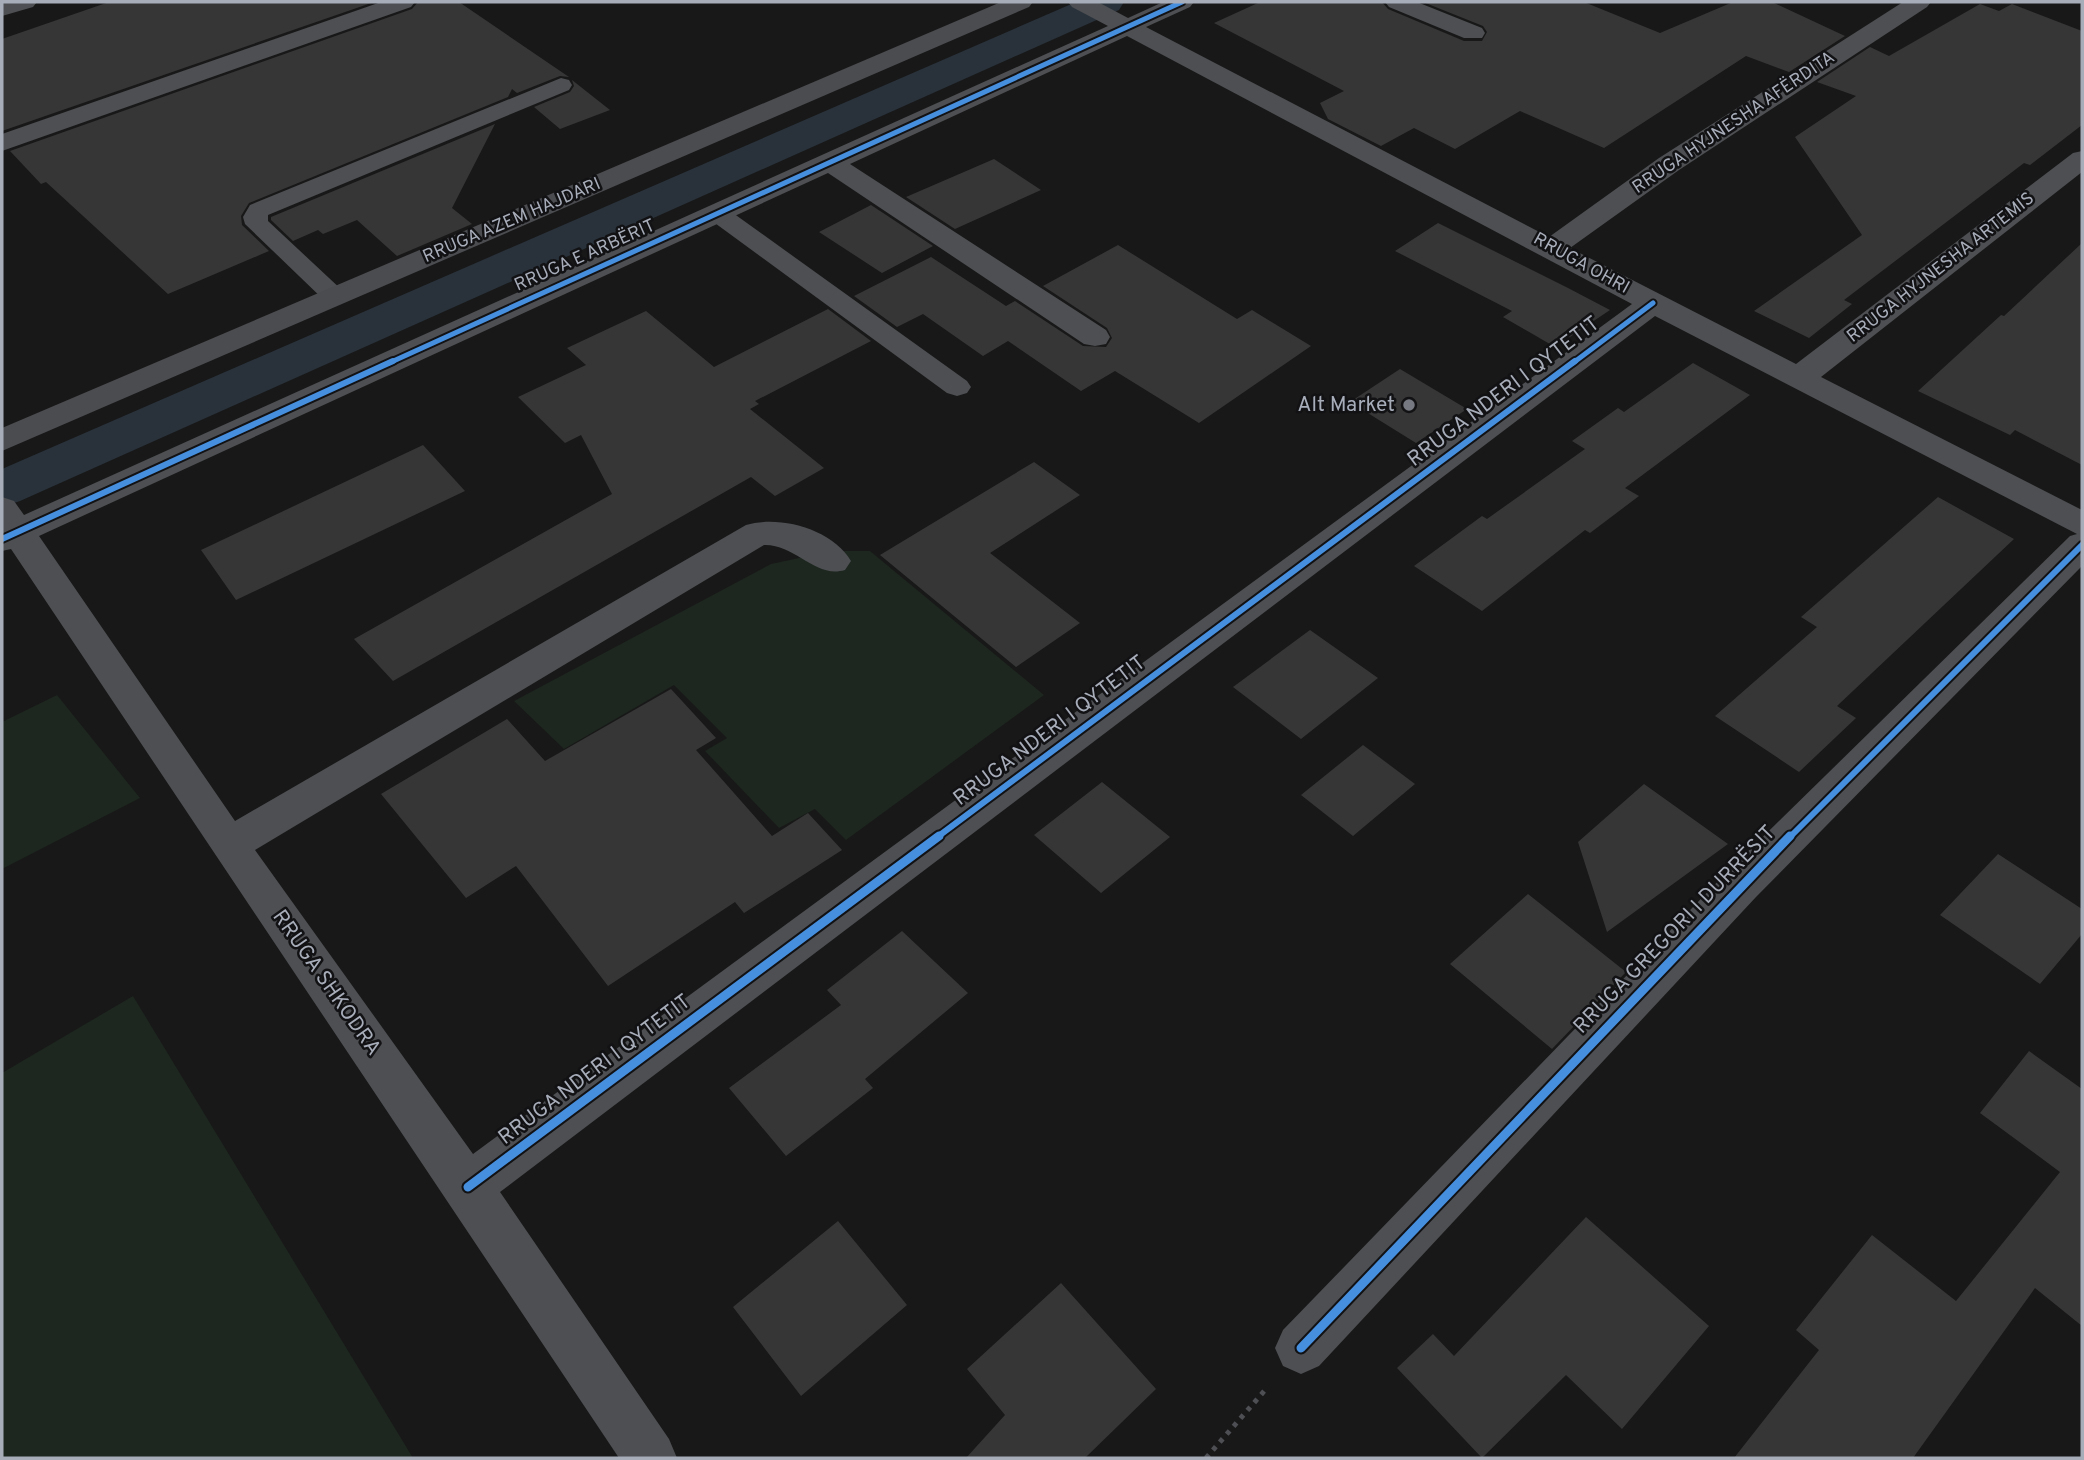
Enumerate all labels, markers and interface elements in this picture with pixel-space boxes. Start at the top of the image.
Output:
street label: RRUGA HYJNESHA AFËRDITA [1627,45,1840,199]
street label: RRUGA AZEM HAJDARI [419,173,605,269]
street label: RRUGA HYJNESHA ARTEMIS [1843,188,2039,348]
street label: RRUGA E ARBËRIT [510,213,659,297]
street label: RRUGA OHRI [1529,228,1633,300]
street label: RRUGA NDERI I QYTETIT [1402,311,1606,473]
place label: Alt Market [1297,392,1395,419]
marker: Alt Market [1401,397,1417,413]
street label: RRUGA NDERI I QYTETIT [948,650,1152,812]
street label: RRUGA GREGORI I DURRËSIT [1568,820,1782,1040]
street label: RRUGA SHKODRA [266,905,386,1061]
street label: RRUGA NDERI I QYTETIT [493,989,697,1151]

